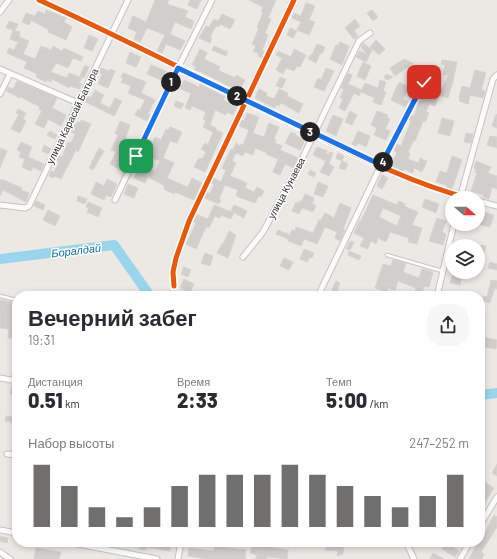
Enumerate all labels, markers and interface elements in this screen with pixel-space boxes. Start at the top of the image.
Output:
pin [407,65,441,99]
street label: улица Карасай Батыра [44,66,101,166]
icon: check [413,71,435,93]
pin: 1 [161,72,181,92]
text: 1 [169,75,173,88]
pin: 2 [227,86,247,106]
text: 2 [234,89,240,102]
pin: 3 [300,122,320,142]
text: 3 [307,125,313,138]
pin [119,139,153,173]
icon: arrive [125,145,147,167]
pin: 4 [373,152,393,172]
street label: улица Кунаева [265,155,307,221]
text: 4 [380,155,386,168]
north arrow [445,191,485,231]
map controls [445,191,485,279]
button: layers [445,239,485,279]
water label: Боралдай [50,241,102,259]
text: Вечерний забег [28,304,197,330]
button: share [427,304,469,346]
text: 19:31 [28,332,55,348]
text: Дистанция [28,375,83,388]
text: Время [177,375,210,388]
text: Темп [326,375,352,388]
text: 0.51 [28,388,63,412]
text: 2:33 [177,388,218,412]
text: 5:00 [326,388,367,412]
text: km [63,397,80,410]
text: /km [367,397,388,410]
text: Набор высоты [28,435,114,451]
text: 247–252 m [409,435,469,451]

